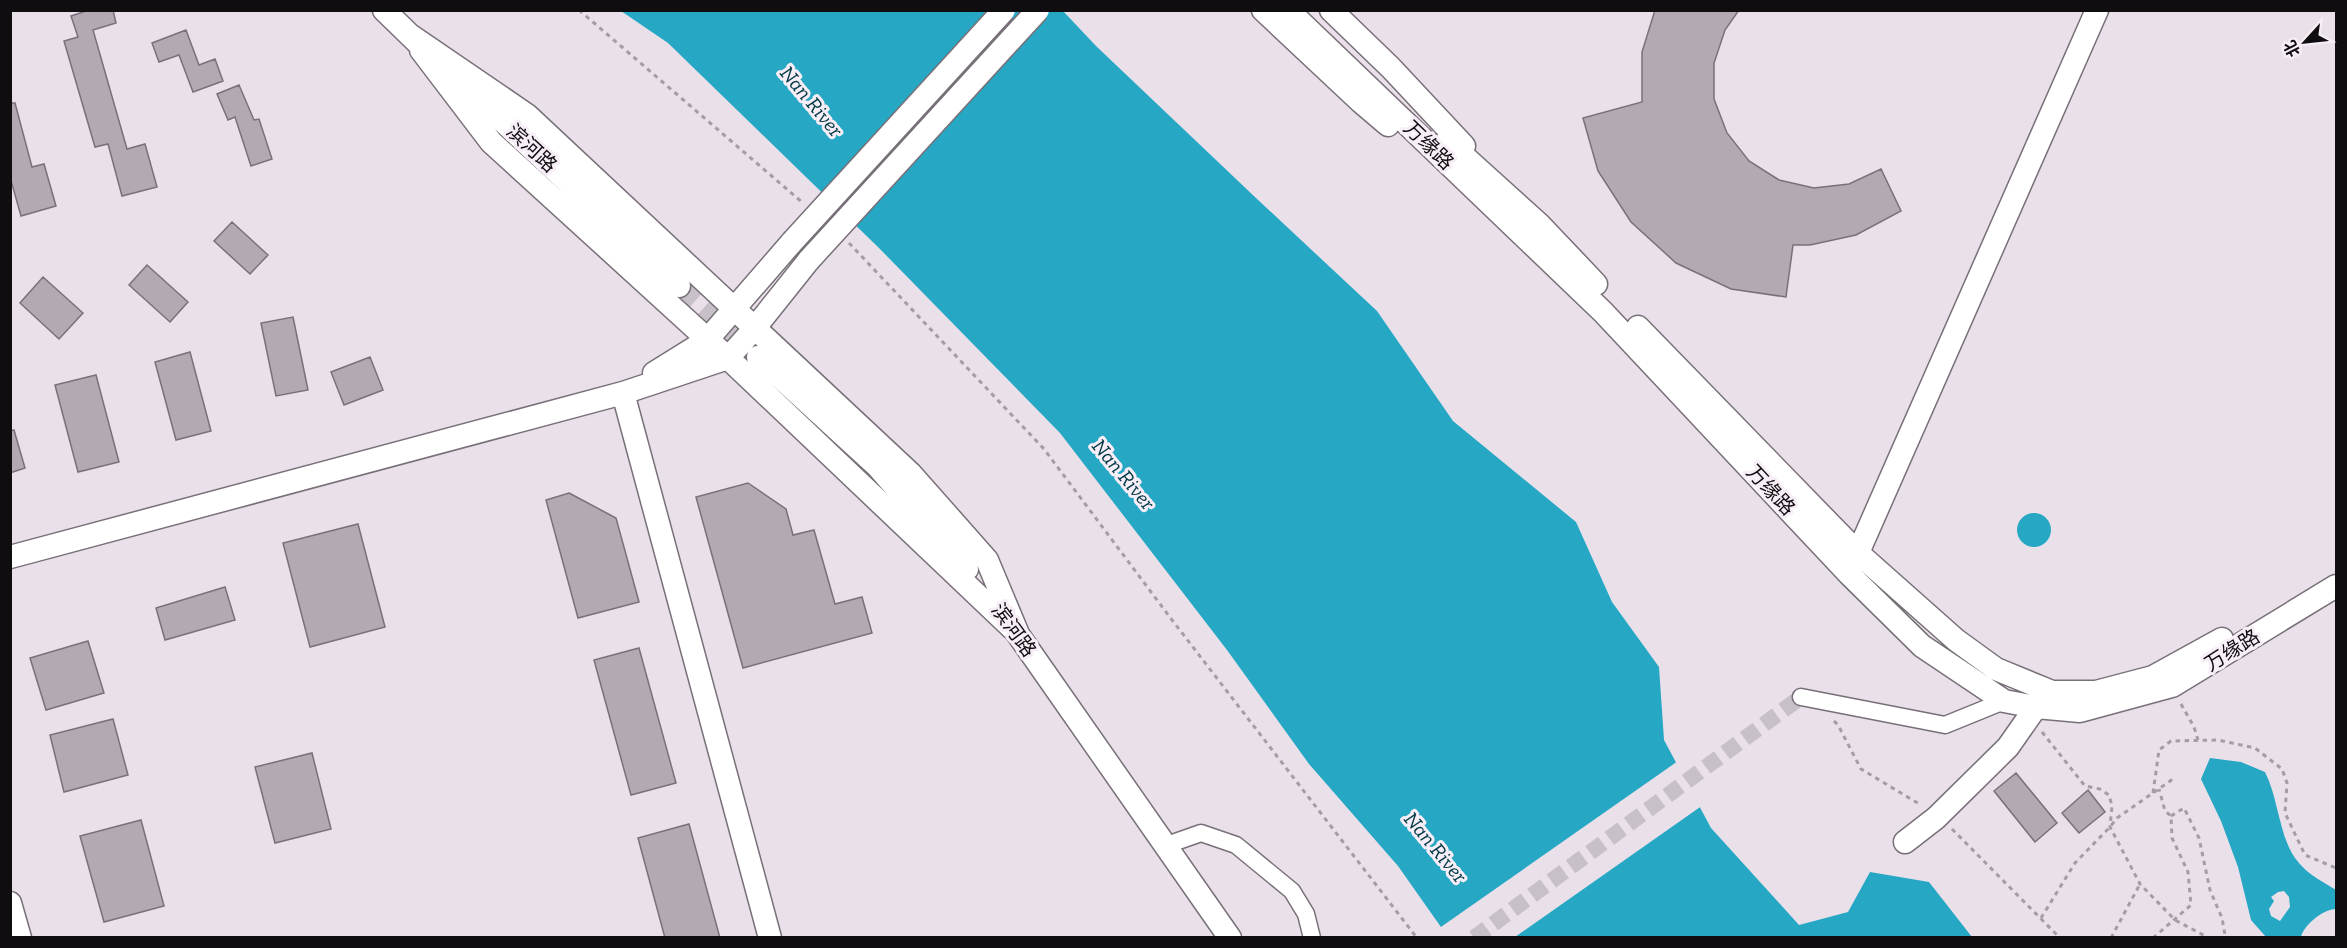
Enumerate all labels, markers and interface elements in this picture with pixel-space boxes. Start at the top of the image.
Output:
north arrow [2275,12,2335,72]
text: 北 [2280,37,2304,60]
water label: Nan River [775,61,849,142]
street label: 万缘路 [1399,116,1459,174]
street label: 滨河路 [502,119,562,177]
water label: Nan River [1087,434,1161,515]
street label: 万缘路 [1742,460,1800,520]
street label: 滨河路 [987,599,1041,661]
street label: 万缘路 [2200,624,2264,676]
water label: Nan River [1399,807,1473,888]

